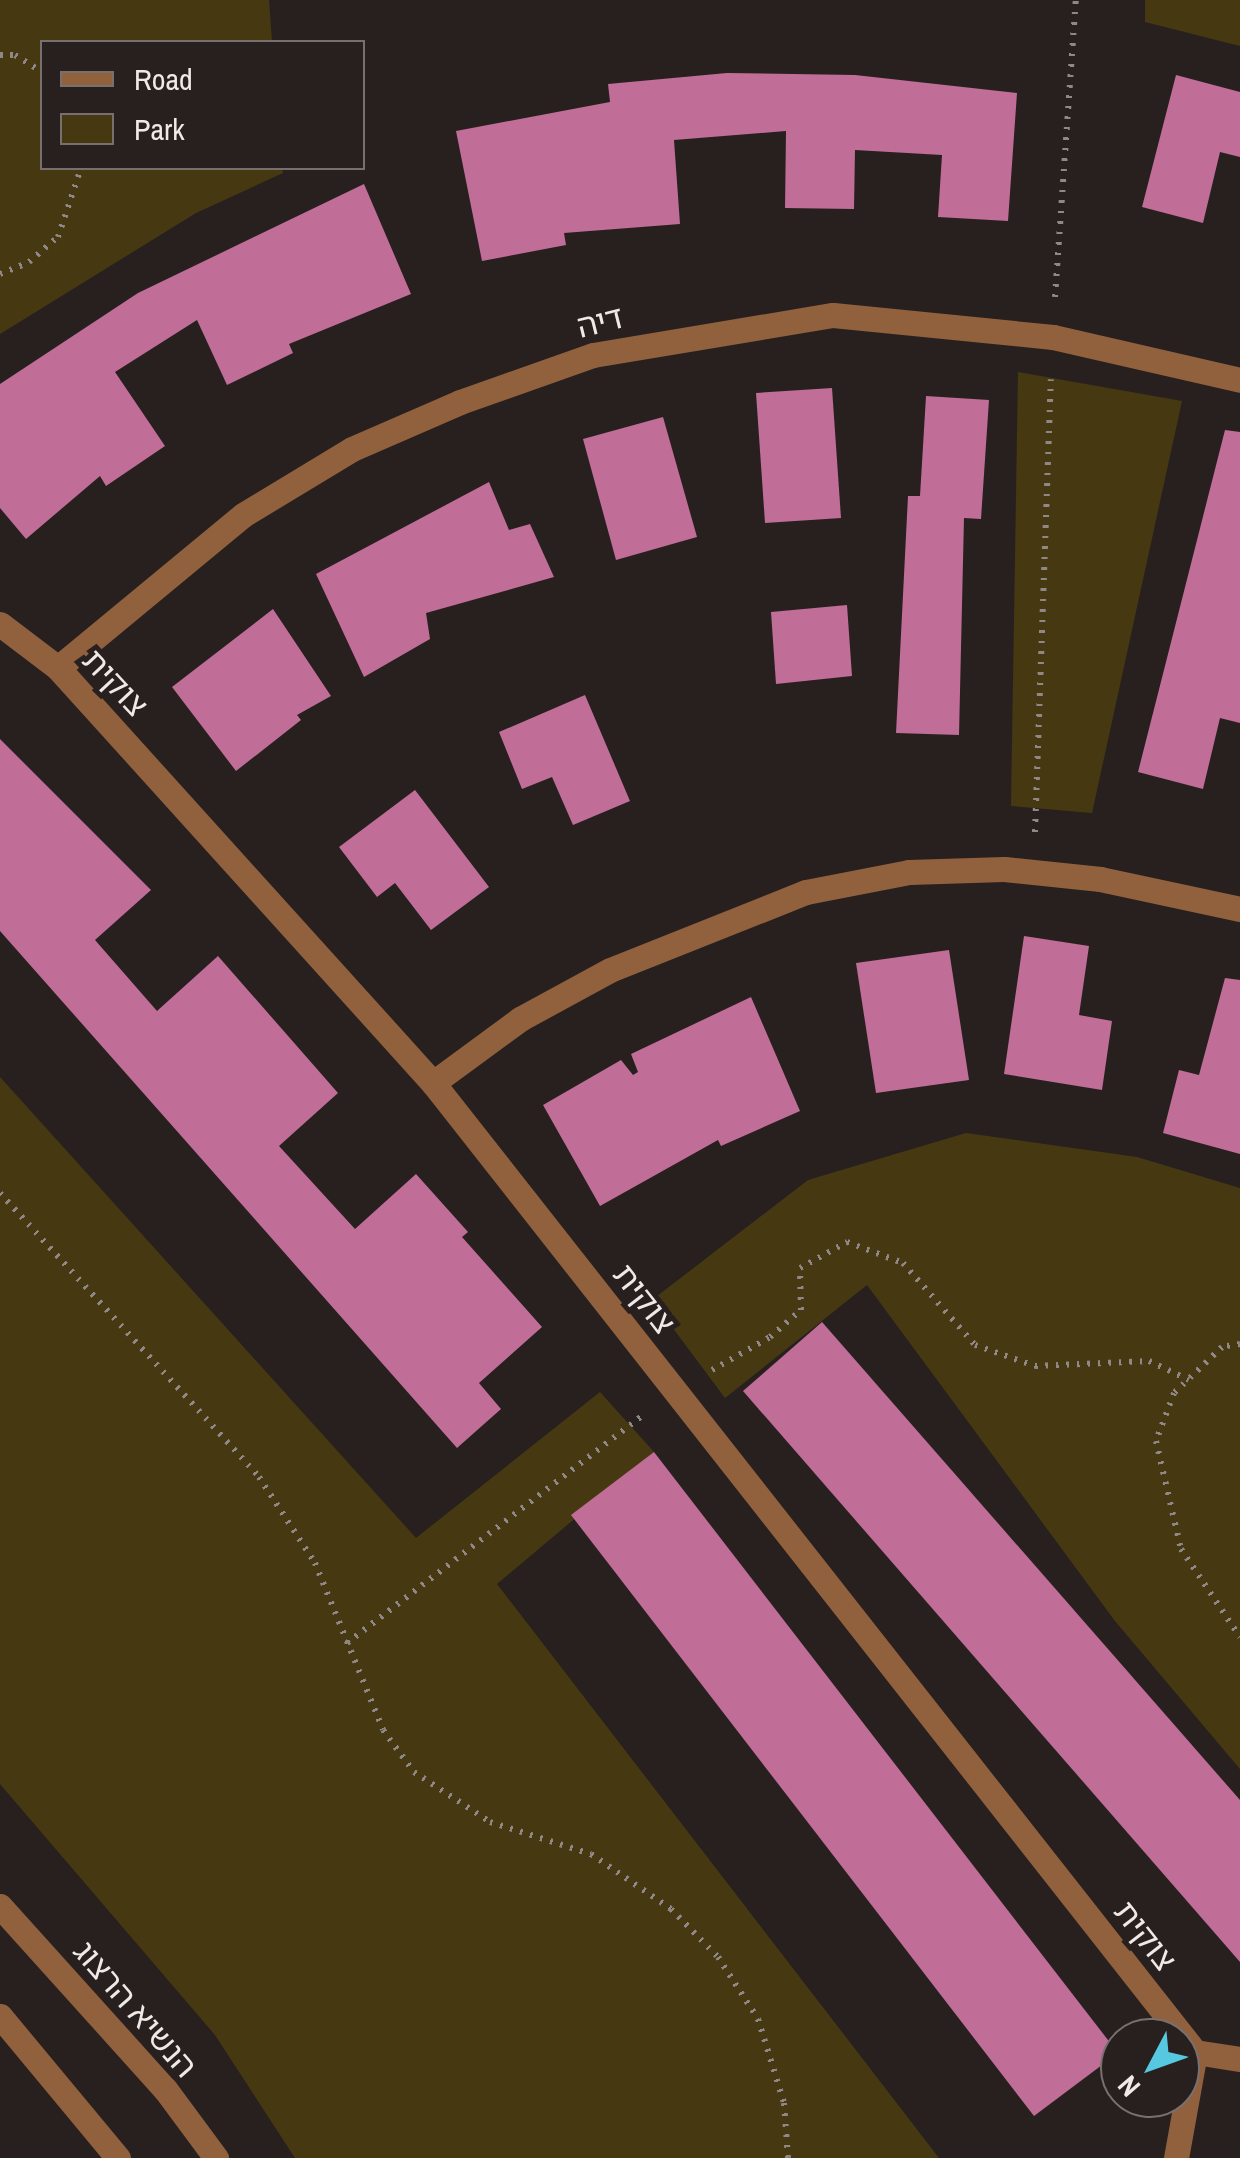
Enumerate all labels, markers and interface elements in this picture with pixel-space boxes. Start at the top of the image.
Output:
legend [40,40,365,170]
text: Road [134,59,193,99]
text: Park [134,109,185,149]
street label: דיה [573,298,627,346]
street label: צוקית [74,641,156,725]
street label: צוקית [605,1256,683,1342]
street label: צוקית [1106,1893,1184,1979]
street label: הנשיא הרצוג [65,1933,205,2085]
north arrow [1100,2018,1200,2118]
text: N [1109,2068,1149,2105]

